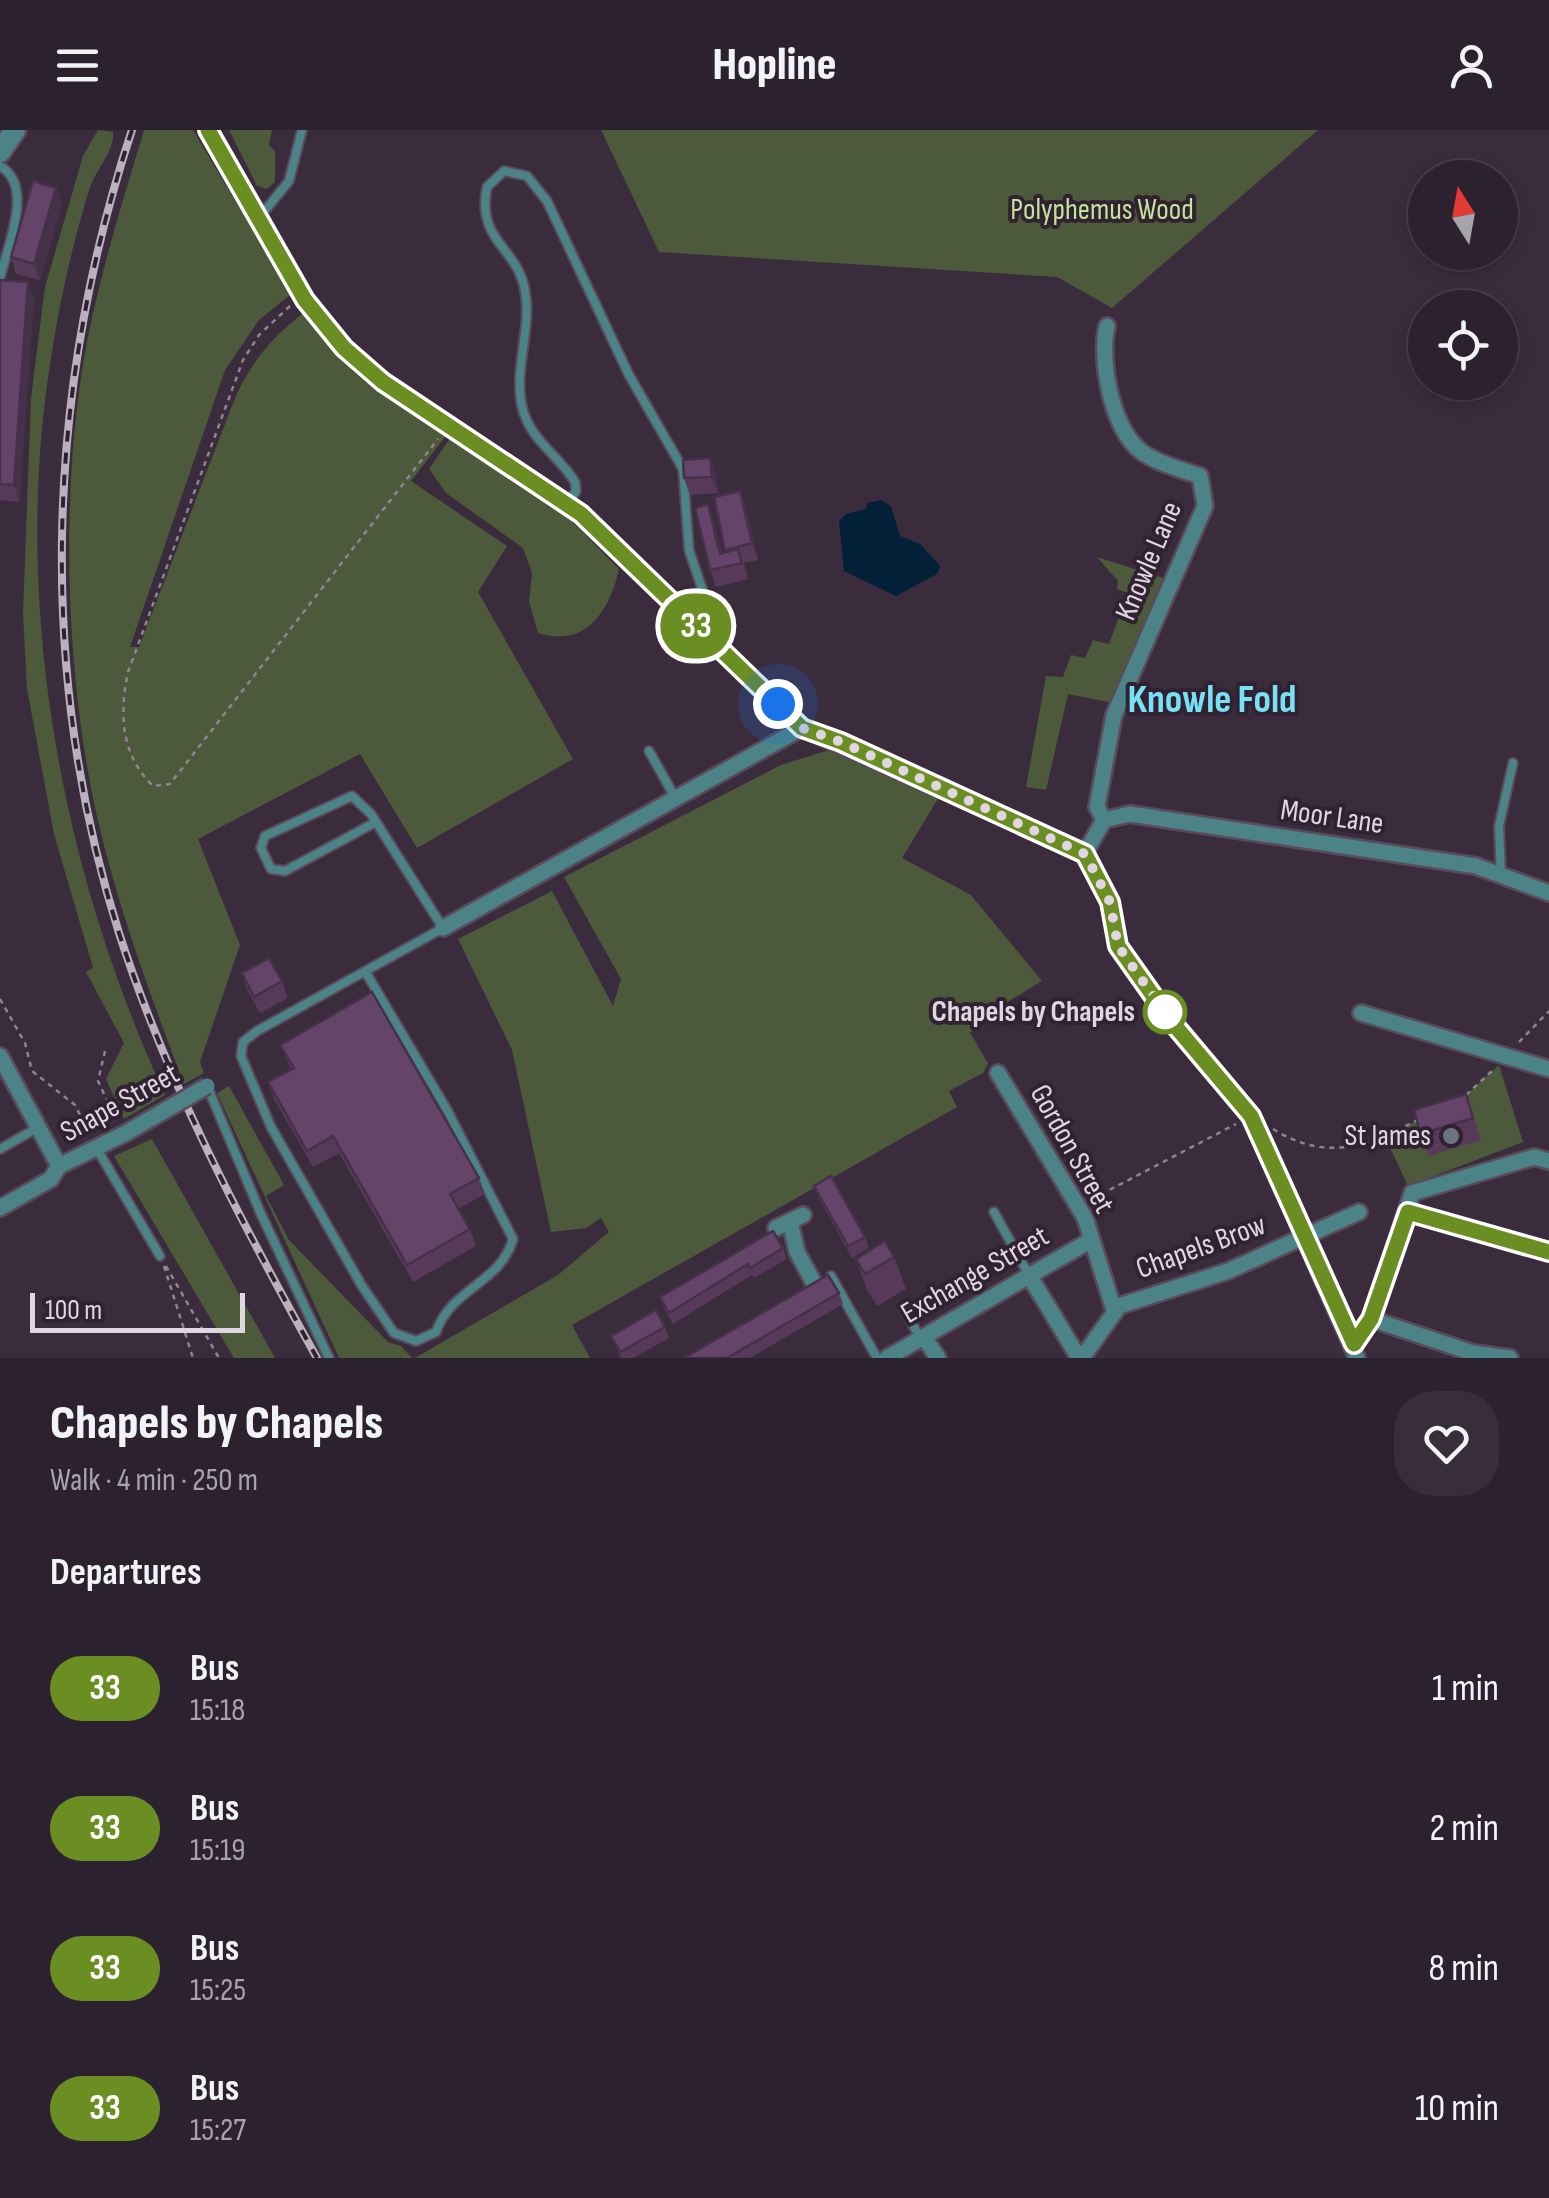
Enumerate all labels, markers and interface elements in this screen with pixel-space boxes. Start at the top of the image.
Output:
icon: menu [50,38,105,93]
text: Hopline [713,38,836,93]
icon: person [1444,38,1499,93]
north arrow [1408,160,1518,270]
map controls [1408,160,1518,400]
park label: Polyphemus Wood [1010,192,1194,228]
button: locate [1408,290,1518,400]
street label: Knowle Lane [1108,496,1190,626]
line badge: 33 [651,594,741,658]
text: 33 [680,605,712,648]
district label: Knowle Fold [1128,676,1296,724]
your location [753,679,803,729]
street label: Moor Lane [1278,792,1386,842]
marker: Chapels by Chapels [1144,991,1186,1033]
place label: Chapels by Chapels [932,994,1135,1030]
street label: Snape Street [55,1056,185,1150]
street label: Gordon Street [1022,1078,1122,1220]
place label: St James [1344,1118,1431,1154]
marker: St James [1440,1125,1462,1147]
street label: Chapels Brow [1131,1207,1271,1287]
street label: Exchange Street [895,1218,1055,1332]
scale bar [30,1288,245,1332]
text: 100 m [45,1294,102,1327]
button: heart [1394,1391,1499,1496]
text: Chapels by Chapels [50,1395,383,1452]
text: Walk · 4 min · 250 m [50,1461,258,1500]
text: Departures [50,1550,202,1595]
text: Bus [190,1646,239,1691]
text: 1 min [1432,1666,1499,1711]
text: 33 [89,1667,121,1710]
text: 15:18 [190,1691,245,1730]
text: Bus [190,1786,239,1831]
text: 2 min [1430,1806,1499,1851]
text: 33 [89,1807,121,1850]
text: 15:19 [190,1831,245,1870]
text: Bus [190,1926,239,1971]
text: 8 min [1429,1946,1499,1991]
text: 33 [89,1947,121,1990]
text: 15:25 [190,1971,246,2010]
text: Bus [190,2066,239,2111]
text: 10 min [1415,2086,1499,2131]
text: 33 [89,2087,121,2130]
text: 15:27 [190,2111,246,2150]

